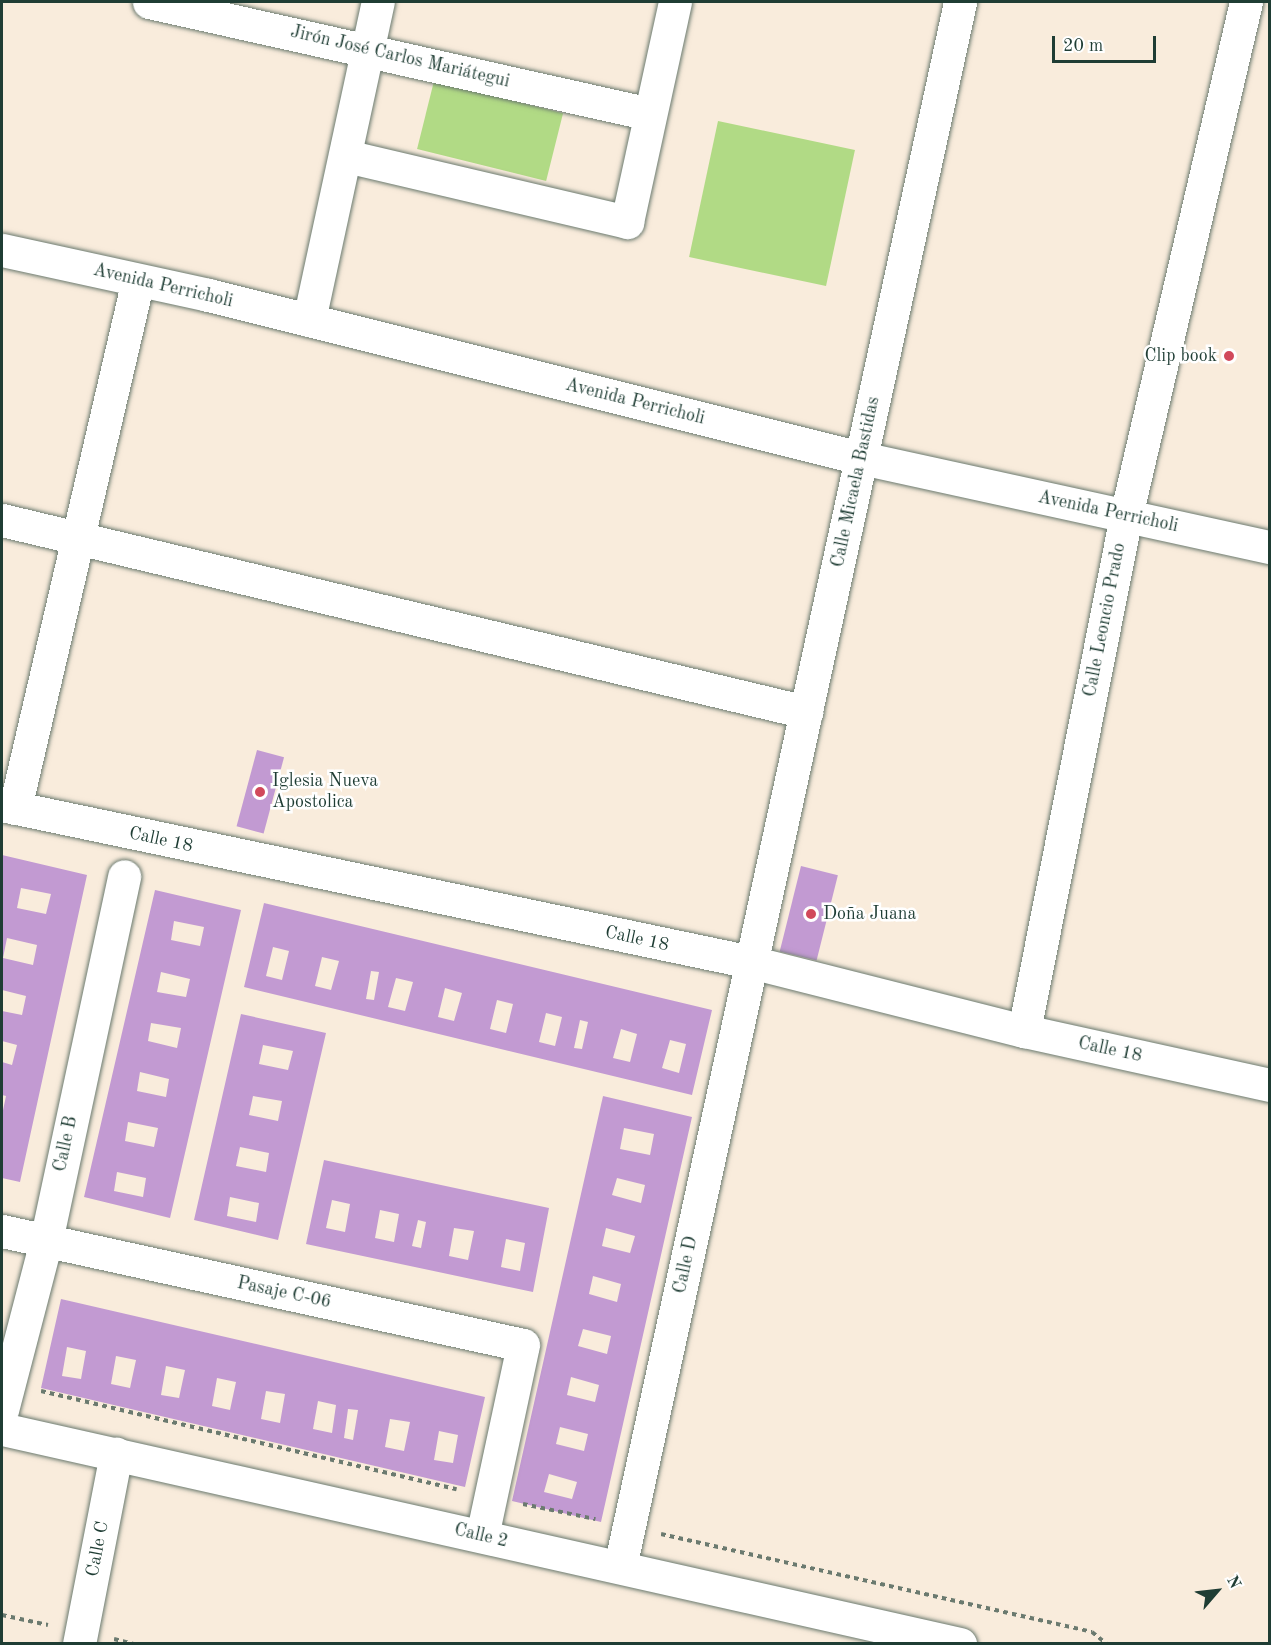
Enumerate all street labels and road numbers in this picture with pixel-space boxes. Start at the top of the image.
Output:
street label: Jirón José Carlos Mariátegui [288,21,512,93]
street label: Avenida Perricholi [91,259,235,313]
street label: Avenida Perricholi [563,374,707,430]
street label: Calle Micaela Bastidas [827,395,885,569]
street label: Avenida Perricholi [1036,487,1180,537]
street label: Calle Leoncio Prado [1079,541,1131,699]
street label: Calle 18 [127,823,195,857]
street label: Calle 18 [603,922,671,956]
street label: Calle 18 [1076,1033,1144,1067]
street label: Calle B [50,1114,82,1174]
street label: Calle D [669,1234,703,1296]
street label: Pasaje C-06 [235,1272,333,1314]
street label: Calle C [82,1519,114,1579]
street label: Calle 2 [452,1519,510,1553]

